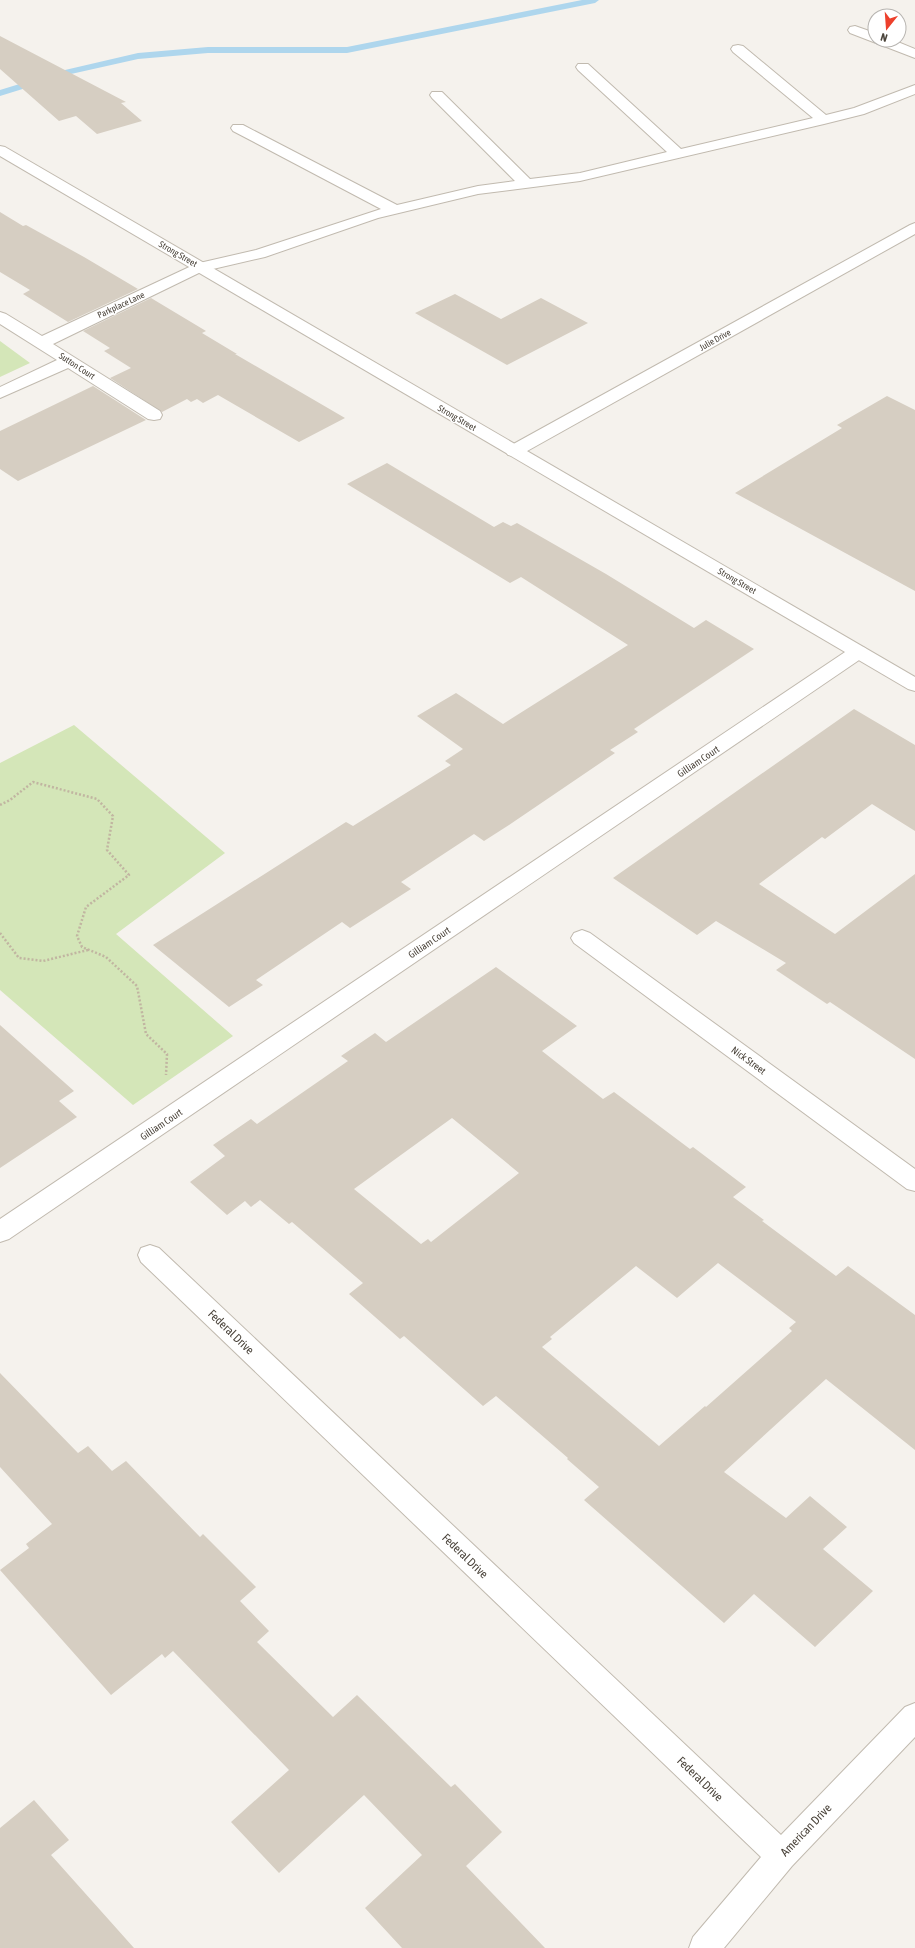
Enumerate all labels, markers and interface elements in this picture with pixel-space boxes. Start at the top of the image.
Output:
north arrow [867,8,907,48]
text: N [879,31,889,44]
street label: Strong Street [157,239,199,269]
street label: Parkplace Lane [96,290,146,320]
street label: Julie Drive [697,327,733,353]
street label: Sutton Court [57,351,97,382]
street label: Strong Street [436,403,478,433]
street label: Strong Street [716,566,758,596]
street label: Gilliam Court [675,743,721,779]
street label: Gilliam Court [406,924,452,960]
street label: Nick Street [729,1044,768,1077]
street label: Gilliam Court [138,1106,184,1142]
street label: Federal Drive [205,1307,257,1357]
street label: Federal Drive [439,1531,491,1581]
street label: Federal Drive [674,1754,726,1804]
street label: American Drive [778,1801,834,1859]

